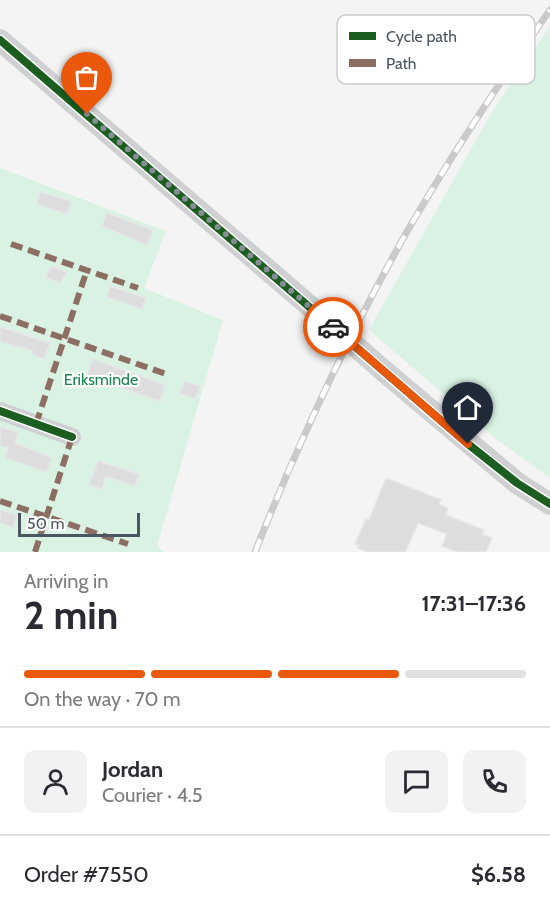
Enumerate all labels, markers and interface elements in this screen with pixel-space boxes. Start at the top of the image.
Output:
legend [337,15,535,84]
text: Cycle path [386,27,457,46]
pin [61,52,112,114]
text: Path [386,54,417,73]
icon: bag [70,61,103,94]
courier [303,297,363,357]
icon: car [317,311,350,344]
park label: Eriksminde [64,370,138,389]
pin [442,382,493,444]
icon: home [451,391,484,424]
scale bar [18,510,140,538]
text: 50 m [27,514,64,533]
text: Arriving in [24,569,108,593]
text: 17:31–17:36 [421,590,526,617]
text: 2 min [24,591,118,639]
text: On the way · 70 m [24,687,181,711]
button: person [24,750,87,813]
button: chat [385,750,448,813]
button: phone [463,750,526,813]
text: Jordan [102,756,163,783]
text: Courier · 4.5 [102,783,203,807]
text: Order #7550 [24,861,149,888]
text: $6.58 [471,861,526,888]

